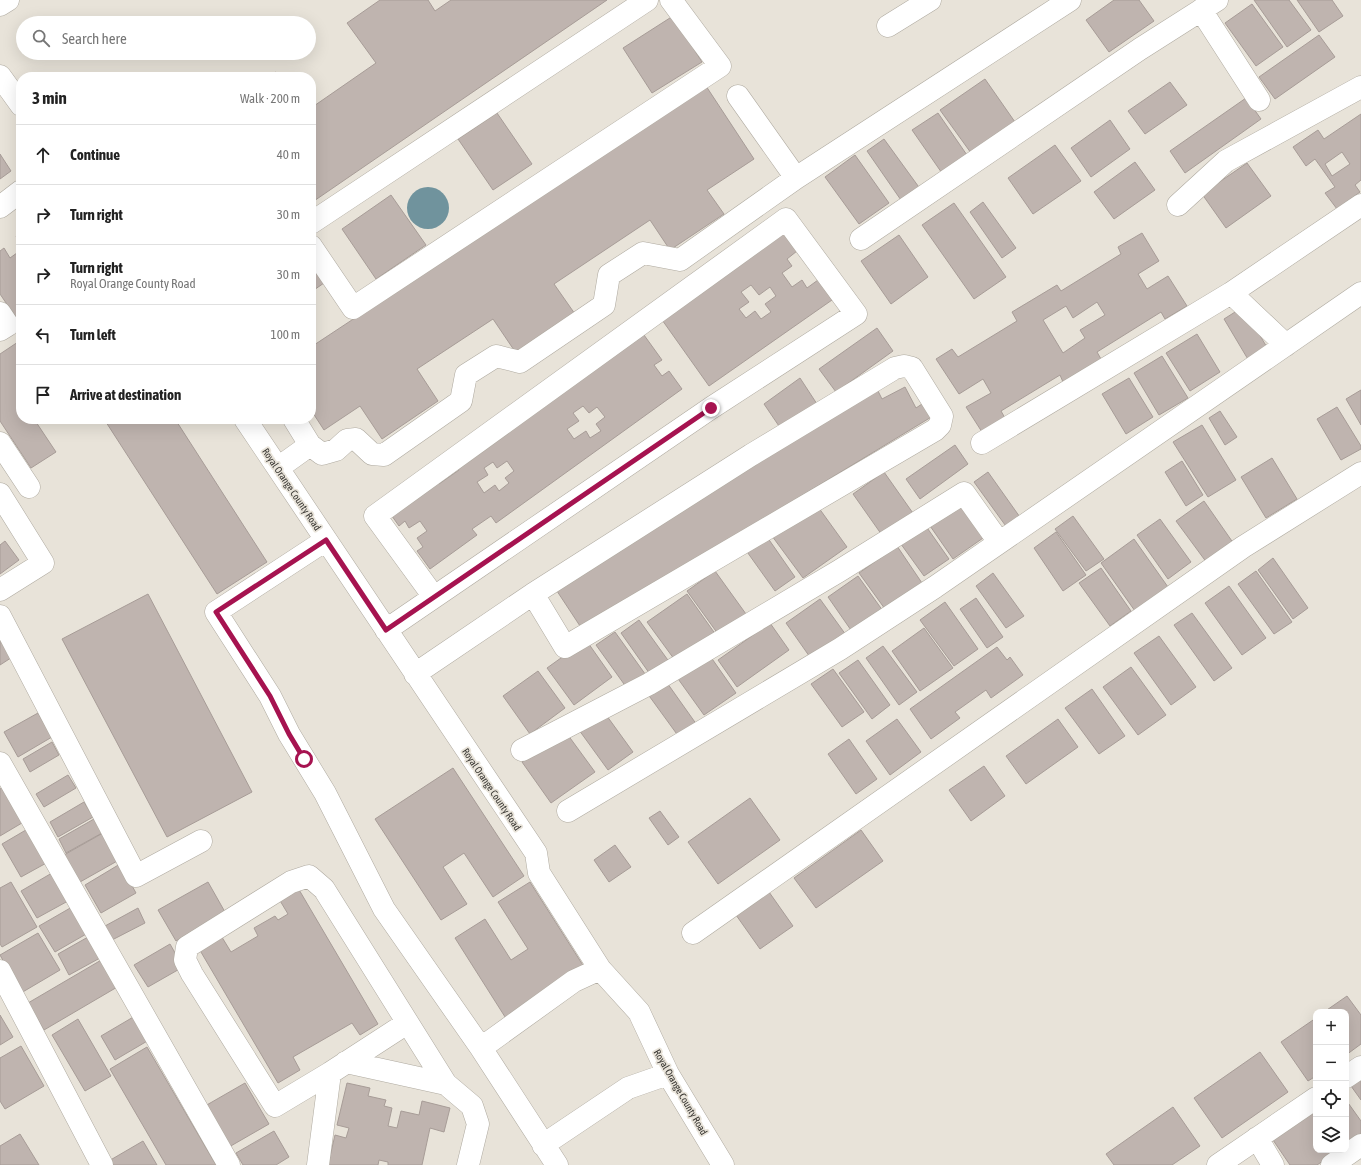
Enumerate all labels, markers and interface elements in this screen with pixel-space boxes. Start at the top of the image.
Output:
search box [16,16,316,60]
icon: search [30,27,52,49]
text: Search here [62,30,127,47]
text: 3 min [32,88,67,108]
text: Walk · 200 m [240,91,300,106]
icon: ahead [32,144,54,166]
text: Continue [70,146,120,163]
text: 40 m [277,147,300,162]
icon: right [32,204,54,226]
text: Turn right [70,206,123,223]
text: 30 m [277,207,300,222]
text: Turn right [70,259,123,276]
icon: right [32,264,54,286]
text: 30 m [277,267,300,282]
text: Royal Orange County Road [70,276,196,291]
icon: left [32,324,54,346]
text: Turn left [70,326,116,343]
text: 100 m [271,327,300,342]
icon: arrive [32,384,54,406]
text: Arrive at destination [70,386,181,403]
route end [702,399,720,417]
street label: Royal Orange County Road [260,446,323,533]
street label: Royal Orange County Road [460,746,523,833]
route start [295,750,313,768]
map controls [1313,1009,1349,1153]
button: + [1313,1009,1349,1045]
button: − [1313,1045,1349,1081]
street label: Royal Orange County Road [652,1048,710,1137]
button: locate [1313,1081,1349,1117]
button: layers [1313,1117,1349,1153]

